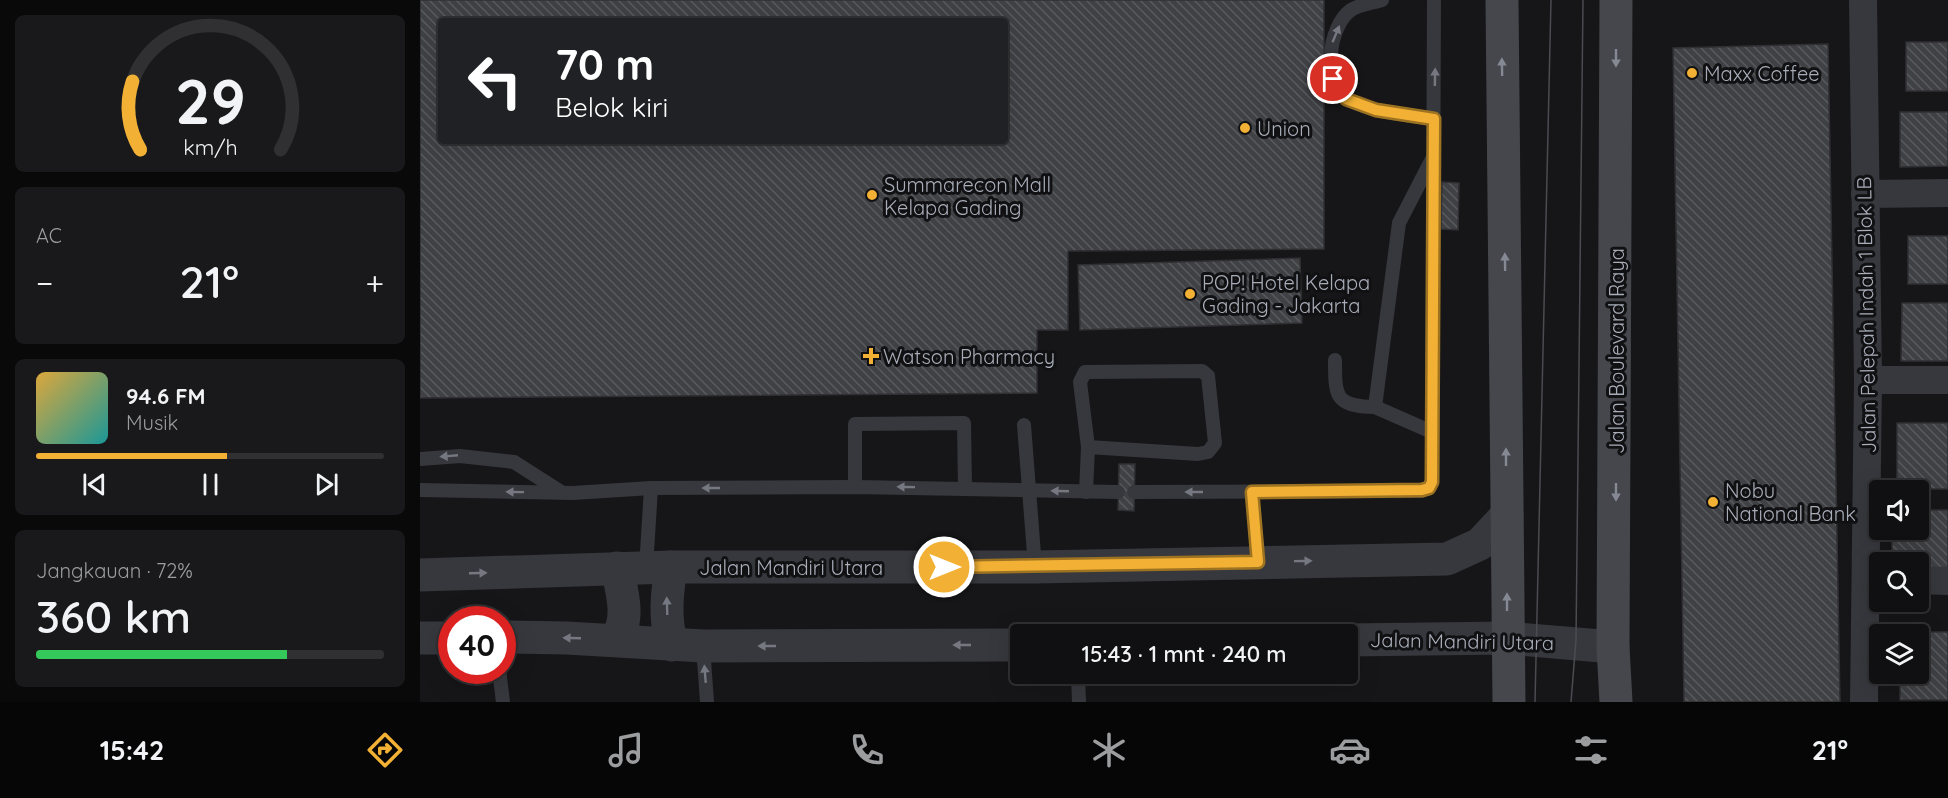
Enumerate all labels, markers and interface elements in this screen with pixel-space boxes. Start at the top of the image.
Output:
one-way arrow [1331,25,1341,43]
text: 70 m [555,38,654,91]
icon: left [456,42,534,120]
one-way arrow [1611,49,1621,68]
pin [1307,53,1358,104]
one-way arrow [1498,57,1507,76]
place label: Maxx Coffee [1704,61,1820,86]
icon: arrive [1316,62,1349,95]
text: 29 [175,63,245,141]
marker: Maxx Coffee [1685,66,1699,80]
one-way arrow [1430,68,1439,87]
text: Belok kiri [555,90,668,124]
place label: Union [1257,116,1311,141]
marker: Union [1238,121,1252,135]
text: km/h [183,135,237,161]
place label: Summarecon Mall Kelapa Gading [884,172,1051,220]
street label: Jalan Pelepah Indah 1 Blok LB [1851,176,1881,454]
marker: Summarecon Mall Kelapa Gading [865,188,879,202]
text: AC [36,223,62,248]
street label: Jalan Boulevard Raya [1604,248,1629,454]
one-way arrow [1500,252,1509,271]
text: 21° [180,253,239,309]
text: − [36,262,53,303]
text: + [365,262,384,303]
place label: POP! Hotel Kelapa Gading - Jakarta [1202,270,1370,318]
marker: POP! Hotel Kelapa Gading - Jakarta [1183,287,1197,301]
place label: Watson Pharmacy [883,344,1055,369]
marker: Watson Pharmacy [864,349,878,363]
text: 94.6 FM [126,382,206,410]
text: Musik [126,410,178,435]
one-way arrow [1501,447,1511,466]
one-way arrow [440,452,459,461]
icon: previous [78,468,111,501]
icon: pause [194,468,227,501]
icon: next [310,468,343,501]
place label: Nobu National Bank [1725,478,1856,526]
map controls [1869,480,1929,684]
button: sound [1869,480,1929,540]
one-way arrow [897,482,916,492]
one-way arrow [702,483,721,492]
one-way arrow [1611,483,1621,502]
one-way arrow [505,487,524,497]
one-way arrow [1050,487,1069,496]
one-way arrow [1184,487,1203,497]
marker: Nobu National Bank [1706,495,1720,509]
position arrow [912,535,976,599]
button: search [1869,552,1929,612]
street label: Jalan Mandiri Utara [699,555,883,580]
one-way arrow [1294,556,1313,566]
text: Jangkauan · 72% [36,558,193,583]
one-way arrow [469,568,488,578]
text: 360 km [36,588,191,644]
one-way arrow [1502,592,1512,611]
one-way arrow [662,596,671,615]
speed limit sign: 40 [438,606,516,684]
button: layers [1869,624,1929,684]
street label: Jalan Mandiri Utara [1370,627,1554,655]
one-way arrow [562,633,581,643]
one-way arrow [952,640,971,650]
text: 15:43 · 1 mnt · 240 m [1081,640,1287,668]
one-way arrow [757,641,776,651]
one-way arrow [700,664,710,683]
icon: directions [364,729,406,771]
icon: music [605,729,647,771]
icon: phone [846,729,888,771]
icon: climate [1088,729,1130,771]
icon: car [1329,729,1371,771]
icon: filters [1570,729,1612,771]
text: 15:42 [100,733,164,767]
text: 21° [1812,733,1848,767]

